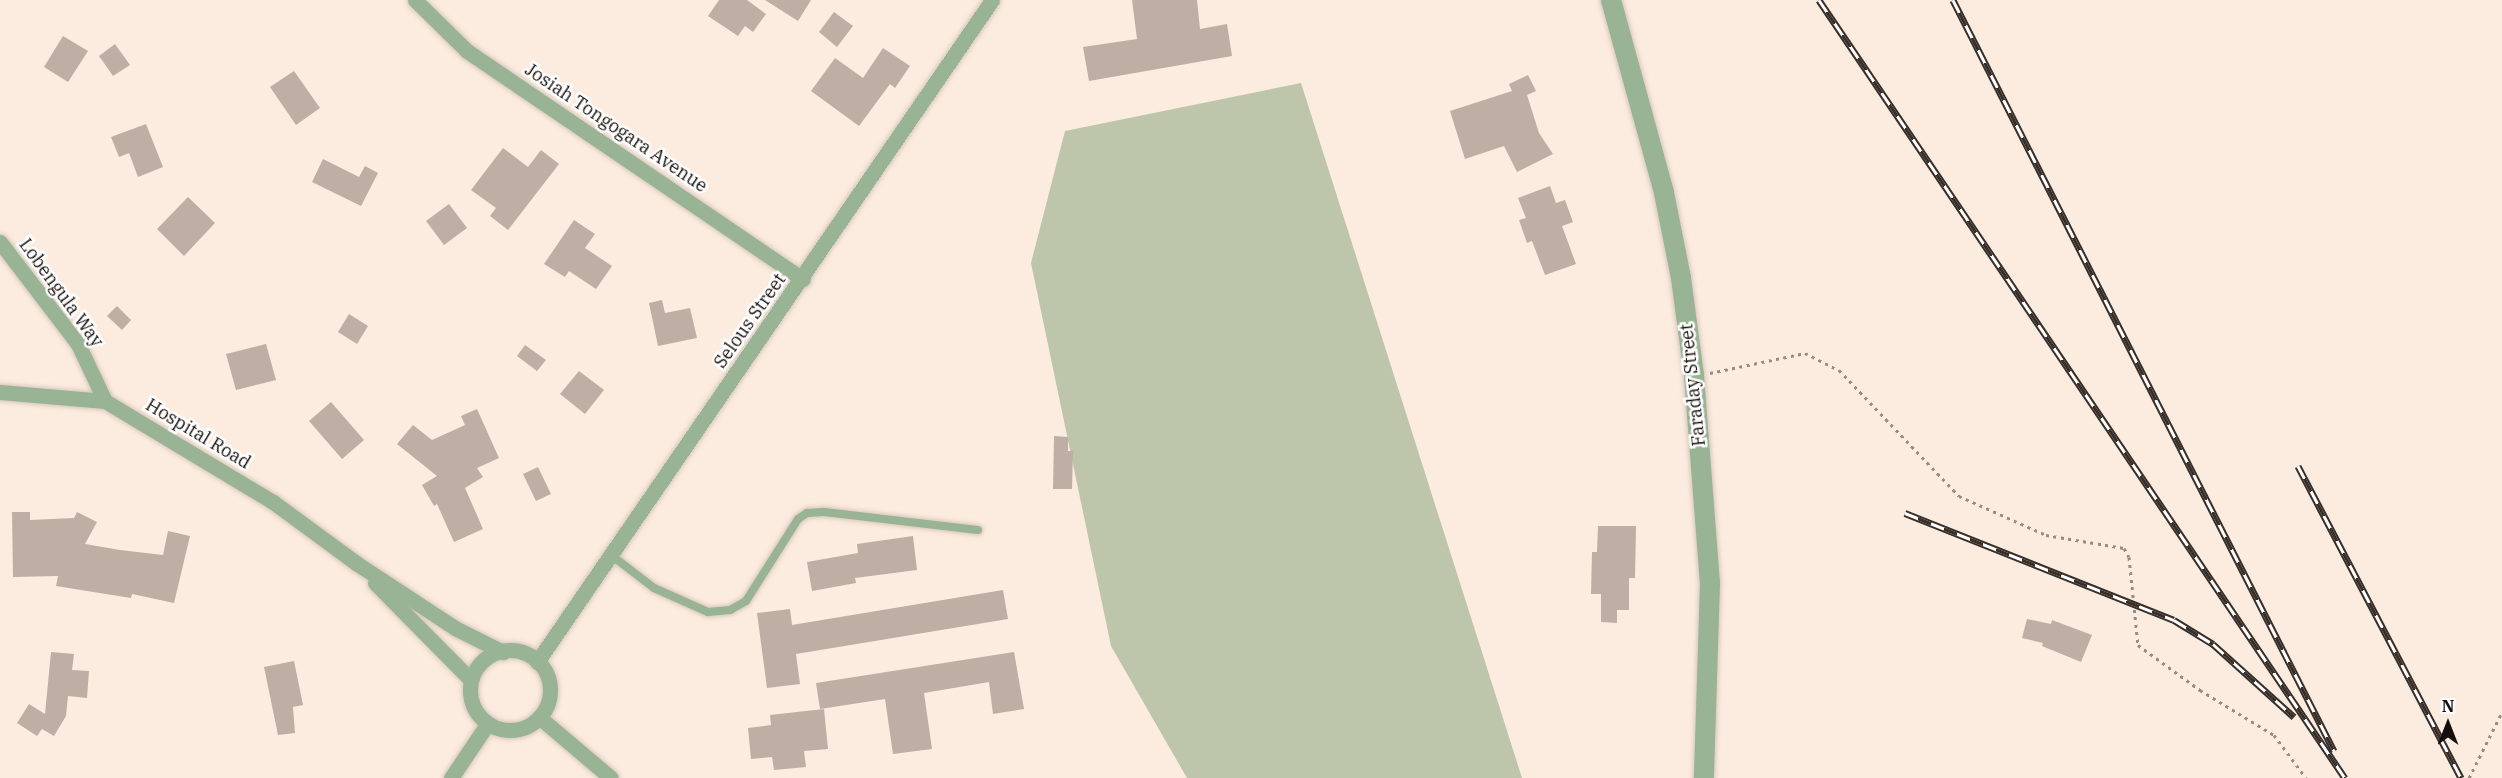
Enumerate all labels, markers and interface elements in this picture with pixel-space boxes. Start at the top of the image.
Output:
street label: Josiah Tongogara Avenue [521,59,711,197]
street label: Lobengula Way [14,235,108,351]
street label: Selous Street [709,270,791,372]
street label: Faraday Street [1676,323,1710,447]
street label: Hospital Road [142,394,254,474]
north arrow [2418,694,2478,754]
text: N [2442,696,2454,716]

